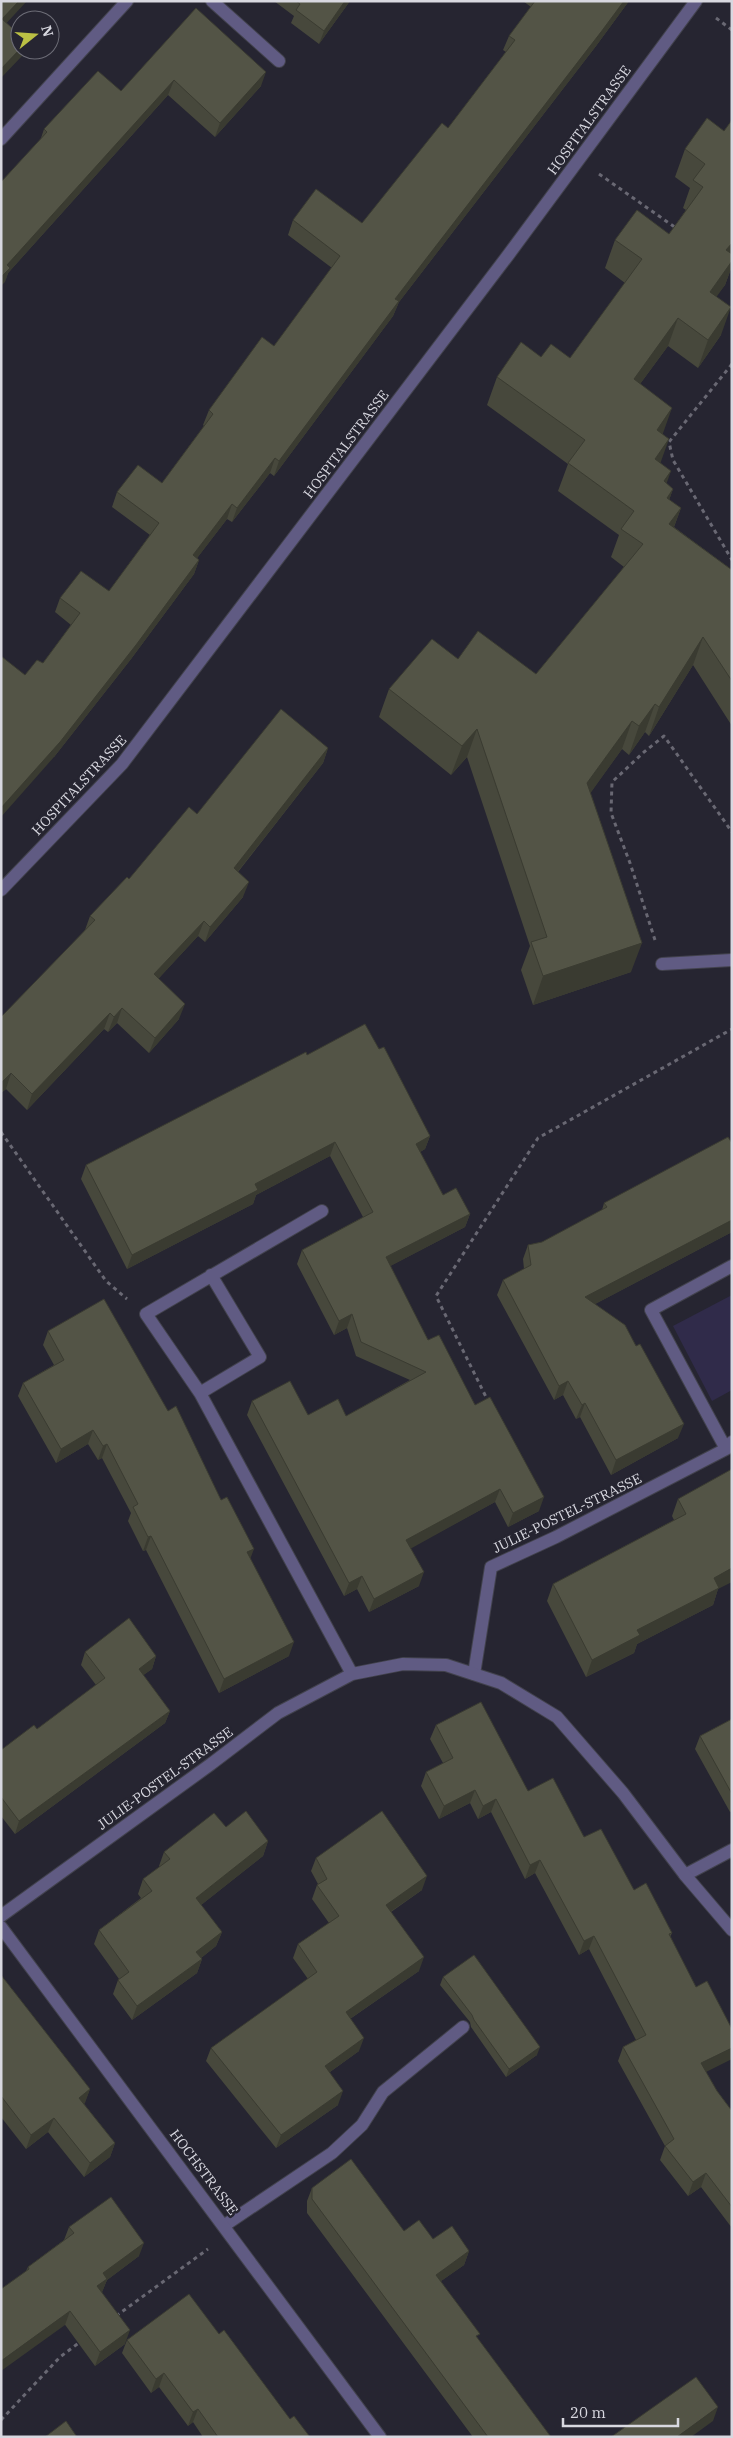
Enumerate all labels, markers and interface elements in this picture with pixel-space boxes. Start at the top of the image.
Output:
north arrow [10,10,60,60]
text: N [37,23,58,39]
street label: HOSPITALSTRASSE [543,62,635,178]
street label: HOSPITALSTRASSE [299,386,393,502]
street label: HOSPITALSTRASSE [28,731,130,839]
street label: JULIE-POSTEL-STRASSE [490,1469,645,1557]
street label: JULIE-POSTEL-STRASSE [94,1723,237,1833]
street label: HOCHSTRASSE [166,2125,242,2219]
scale bar [563,2396,678,2428]
text: 20 m [570,2403,606,2422]

